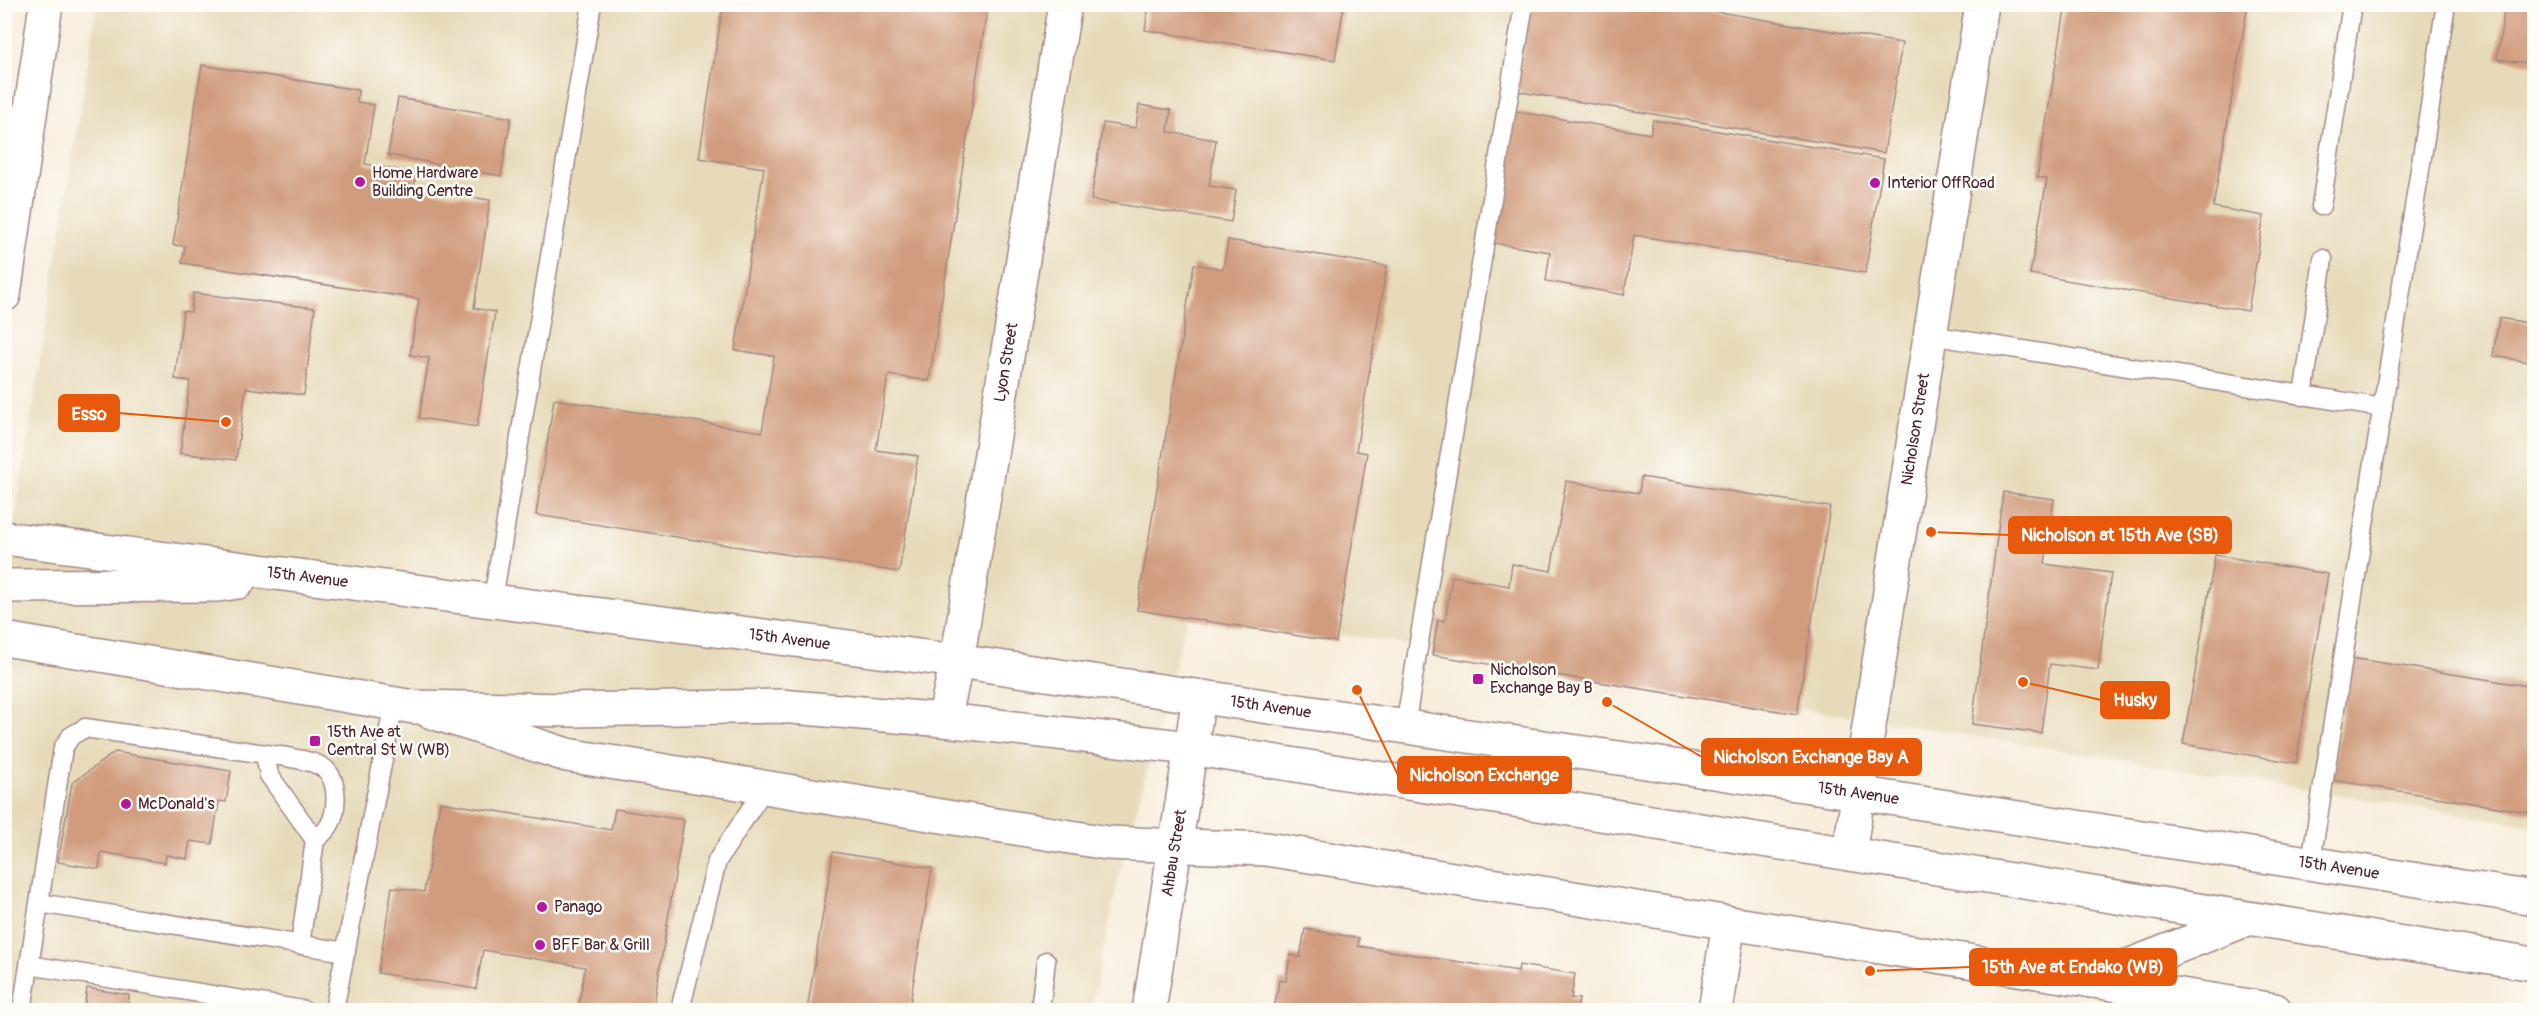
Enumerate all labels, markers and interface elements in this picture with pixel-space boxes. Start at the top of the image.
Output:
place label: Home Hardware Building Centre [372,163,478,201]
place label: Interior OffRoad [1887,173,1995,193]
marker: Home Hardware Building Centre [353,175,367,189]
marker: Interior OffRoad [1868,176,1882,190]
street label: Lyon Street [990,321,1023,404]
street label: Nicholson Street [1897,371,1934,487]
callout: Esso [59,395,119,431]
text: Esso [71,403,107,426]
callout: Nicholson at 15th Ave (SB) [2009,517,2231,553]
text: Nicholson at 15th Ave (SB) [2021,524,2219,547]
street label: 15th Avenue [266,562,349,592]
street label: 15th Avenue [748,624,831,655]
place label: Nicholson Exchange Bay B [1490,660,1592,698]
marker: Nicholson Exchange Bay B [1471,672,1485,686]
callout: Husky [2101,682,2169,718]
text: Husky [2113,689,2157,712]
street label: 15th Avenue [1229,691,1313,723]
place label: 15th Ave at Central St W (WB) [327,722,450,760]
marker: 15th Ave at Central St W (WB) [308,734,322,748]
callout: Nicholson Exchange Bay A [1702,739,1921,775]
text: Nicholson Exchange Bay A [1713,746,1909,769]
callout: Nicholson Exchange [1398,757,1571,793]
text: Nicholson Exchange [1409,764,1560,787]
street label: 15th Avenue [1817,777,1900,809]
place label: McDonald's [138,794,215,814]
marker: McDonald's [119,797,133,811]
street label: Ahbau Street [1157,807,1191,898]
street label: 15th Avenue [2297,852,2381,884]
place label: Panago [554,897,603,917]
marker: Panago [535,900,549,914]
place label: BFF Bar & Grill [552,935,650,955]
marker: BFF Bar & Grill [533,938,547,952]
callout: 15th Ave at Endako (WB) [1970,949,2176,985]
text: 15th Ave at Endako (WB) [1982,956,2164,979]

